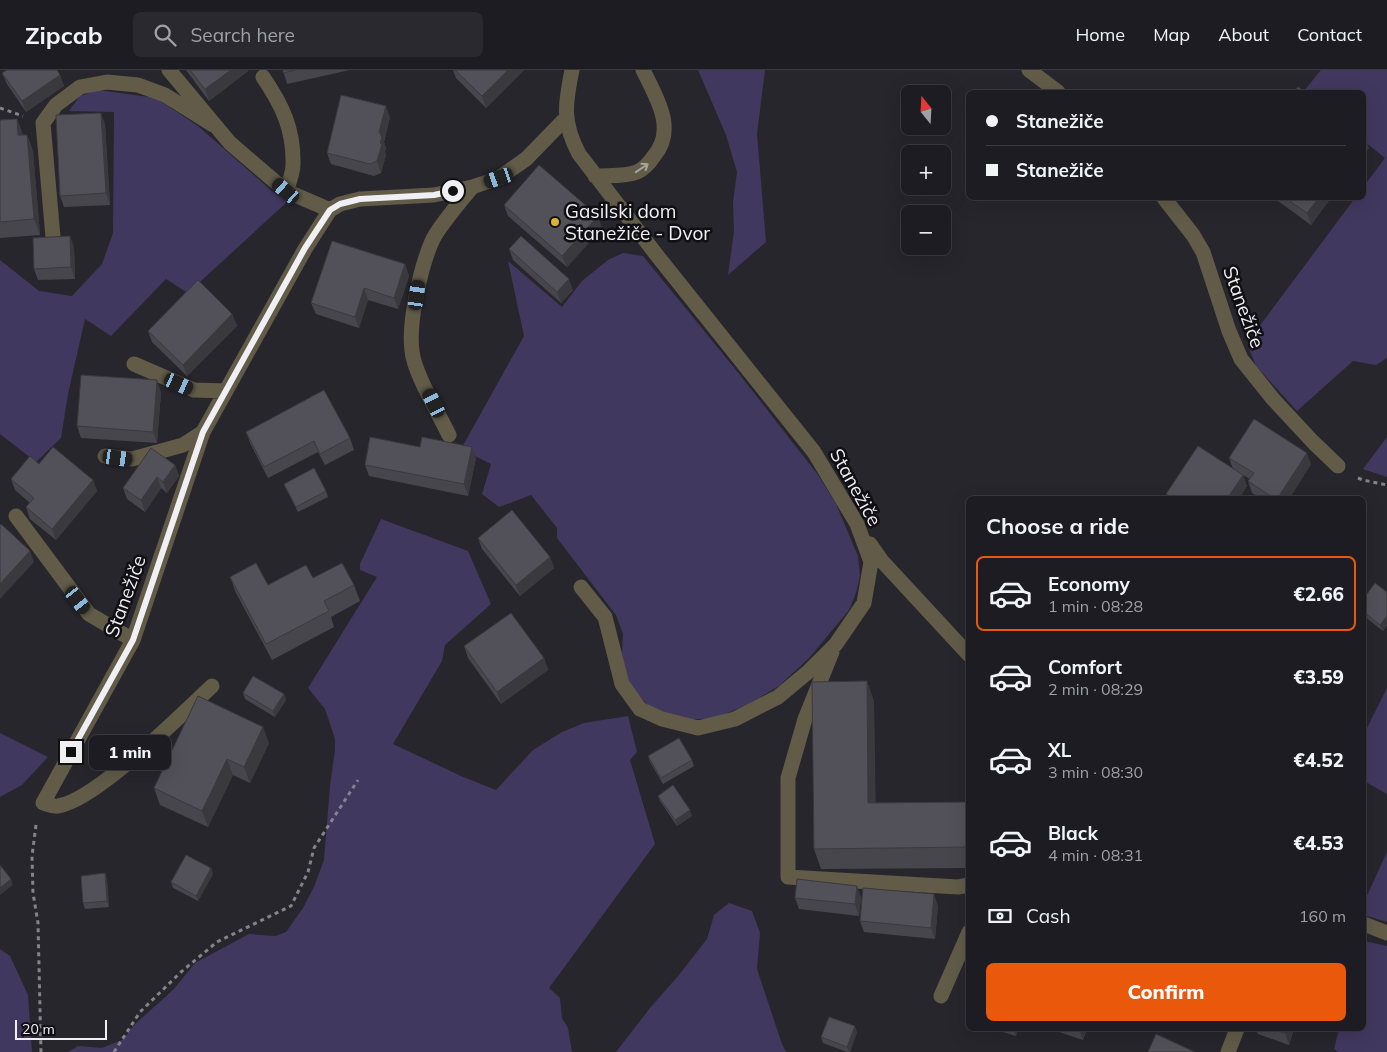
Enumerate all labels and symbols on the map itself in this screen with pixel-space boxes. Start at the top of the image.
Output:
north arrow [901,85,951,135]
one-way arrow [635,162,649,173]
car [482,166,515,190]
car [269,175,302,207]
route start [442,180,464,202]
place label: Gasilski dom Stanežiče - Dvor [565,199,710,245]
marker: Gasilski dom Stanežiče - Dvor [549,216,561,228]
street label: Stanežiče [1218,263,1270,351]
car [407,279,426,311]
car [162,371,195,397]
car [420,386,447,420]
street label: Stanežiče [825,444,887,530]
car [102,448,133,468]
street label: Stanežiče [99,552,151,640]
car [62,584,93,616]
callout: 1 min [88,734,171,770]
route end [60,741,82,763]
scale bar [15,1017,108,1040]

